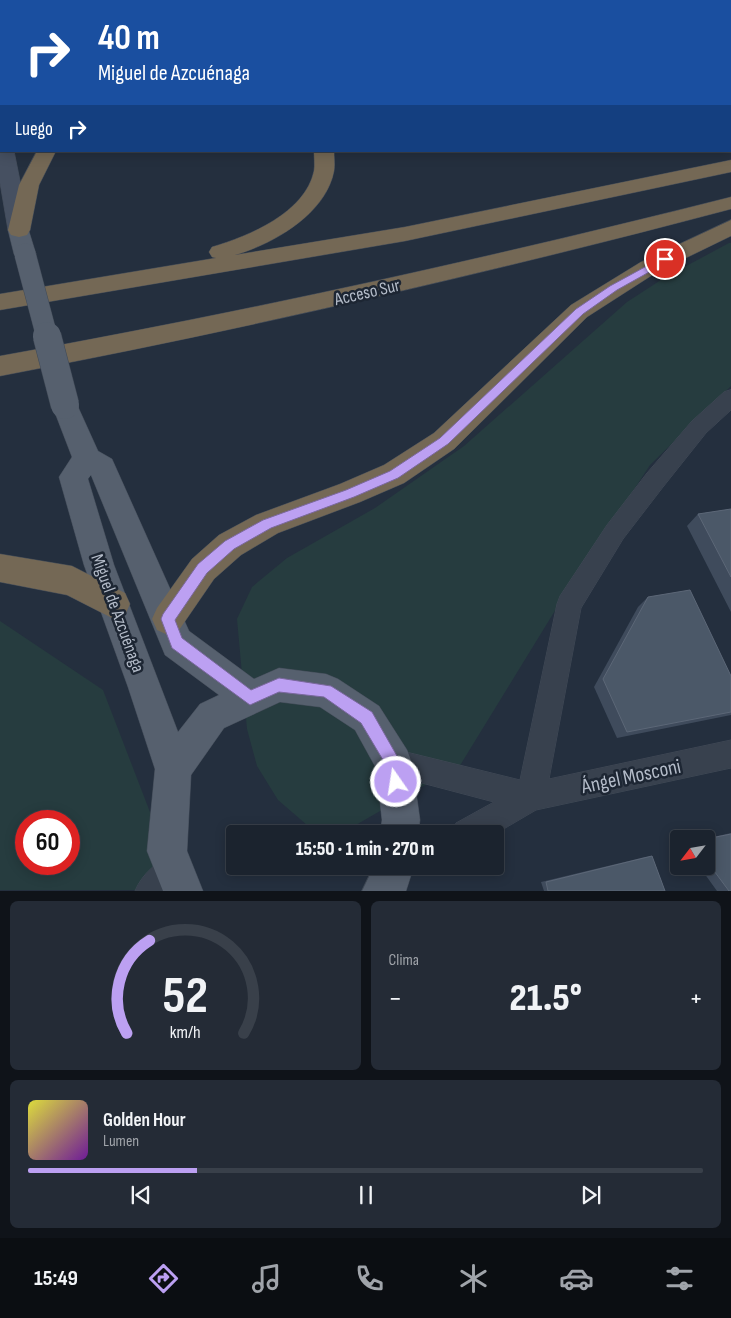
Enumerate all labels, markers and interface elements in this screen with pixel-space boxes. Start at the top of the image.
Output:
text: 40 m [98,17,160,60]
icon: right [15,20,80,85]
text: Miguel de Azcuénaga [98,60,250,87]
icon: right [63,115,91,143]
text: Luego [15,118,53,141]
pin [644,238,686,280]
icon: arrive [651,245,679,273]
street label: Acceso Sur [331,275,402,310]
street label: Miguel de Azcuénaga [86,551,149,675]
street label: Ángel Mosconi [578,754,683,799]
position arrow [369,755,421,807]
speed limit sign: 60 [15,810,80,875]
north arrow [670,830,715,875]
map controls [670,830,715,875]
text: 15:50 · 1 min · 270 m [296,838,434,861]
text: Clima [389,951,419,970]
text: 52 [162,965,208,1028]
text: 21.5° [510,976,582,1021]
text: − [389,982,402,1015]
text: + [689,982,703,1015]
text: km/h [170,1022,201,1043]
text: Golden Hour [103,1109,186,1132]
text: Lumen [103,1132,139,1151]
icon: previous [127,1181,155,1209]
icon: pause [352,1181,380,1209]
icon: next [577,1181,605,1209]
icon: directions [146,1261,181,1296]
icon: music [249,1261,284,1296]
icon: phone [352,1261,387,1296]
icon: climate [456,1261,491,1296]
icon: car [559,1261,594,1296]
icon: filters [662,1261,697,1296]
text: 15:49 [34,1265,78,1292]

